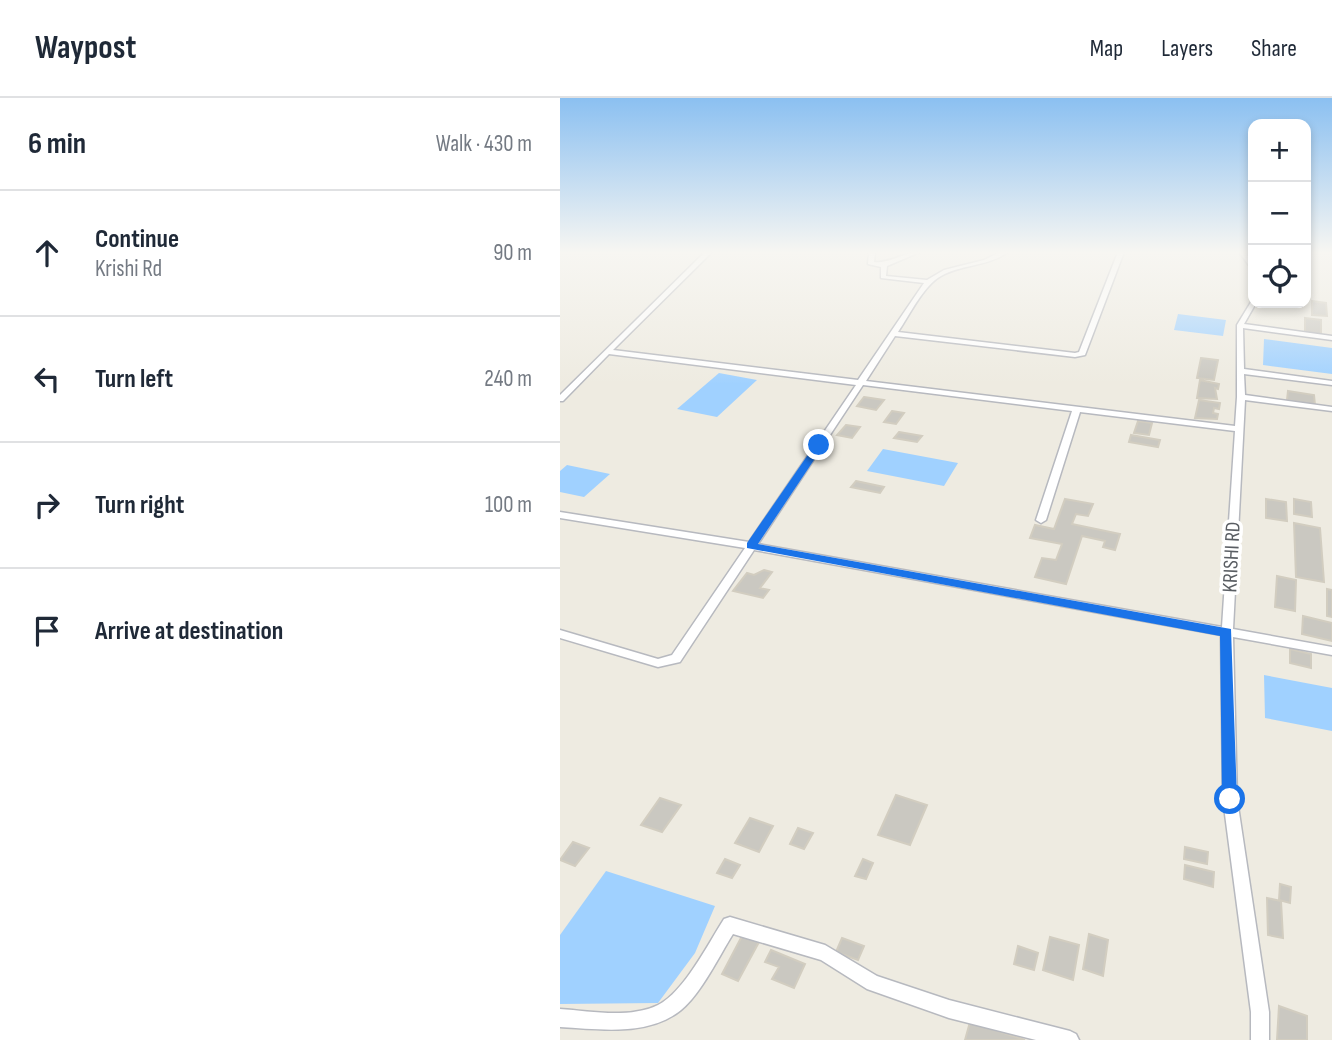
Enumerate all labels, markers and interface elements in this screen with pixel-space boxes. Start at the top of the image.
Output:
text: Waypost [35,28,136,68]
text: Map [1090,34,1123,63]
text: Layers [1161,34,1213,63]
text: Share [1251,34,1297,63]
map controls [1248,119,1311,308]
button: + [1248,119,1311,182]
text: 6 min [28,126,86,162]
text: Walk · 430 m [436,130,532,158]
button: − [1248,182,1311,245]
text: Continue [95,224,179,255]
icon: ahead [28,234,66,272]
text: 90 m [493,239,532,267]
button: locate [1248,245,1311,308]
text: Krishi Rd [95,255,162,283]
icon: left [28,360,66,398]
text: Turn left [95,364,173,395]
text: 240 m [484,365,532,393]
route end [803,429,834,460]
icon: right [28,486,66,524]
text: Turn right [95,490,184,521]
text: 100 m [485,491,532,519]
street label: KRISHI RD [1217,521,1246,593]
icon: arrive [28,612,66,650]
text: Arrive at destination [95,616,283,647]
route start [1214,783,1245,814]

